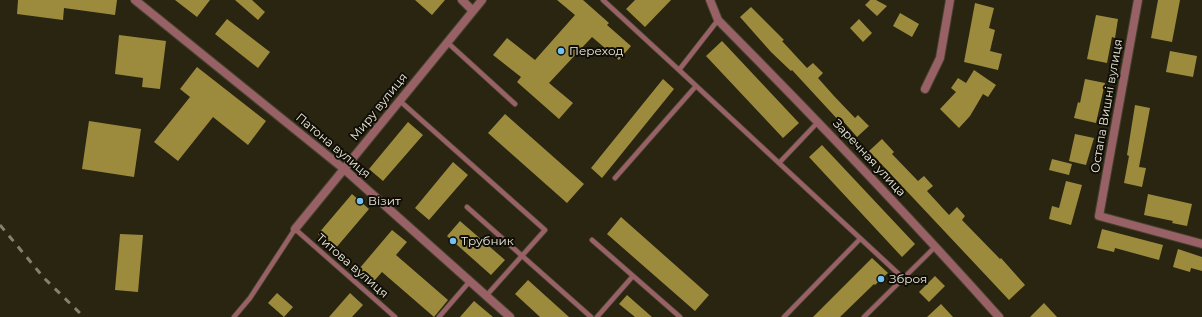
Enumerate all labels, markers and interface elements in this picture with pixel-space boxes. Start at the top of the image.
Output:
street label: Остапа Вишні вулиця [1088,38,1126,174]
place label: Переход [569,44,623,58]
marker: Переход [556,46,566,56]
street label: Миру вулиця [347,70,411,144]
street label: Патона вулиця [293,111,373,181]
street label: Заречная улица [830,116,908,200]
place label: Візит [368,194,401,208]
marker: Візит [355,196,365,206]
street label: Титова вулиця [313,231,391,301]
place label: Трубник [461,234,514,248]
marker: Трубник [448,236,458,246]
place label: Зброя [889,272,927,286]
marker: Зброя [876,274,886,284]

